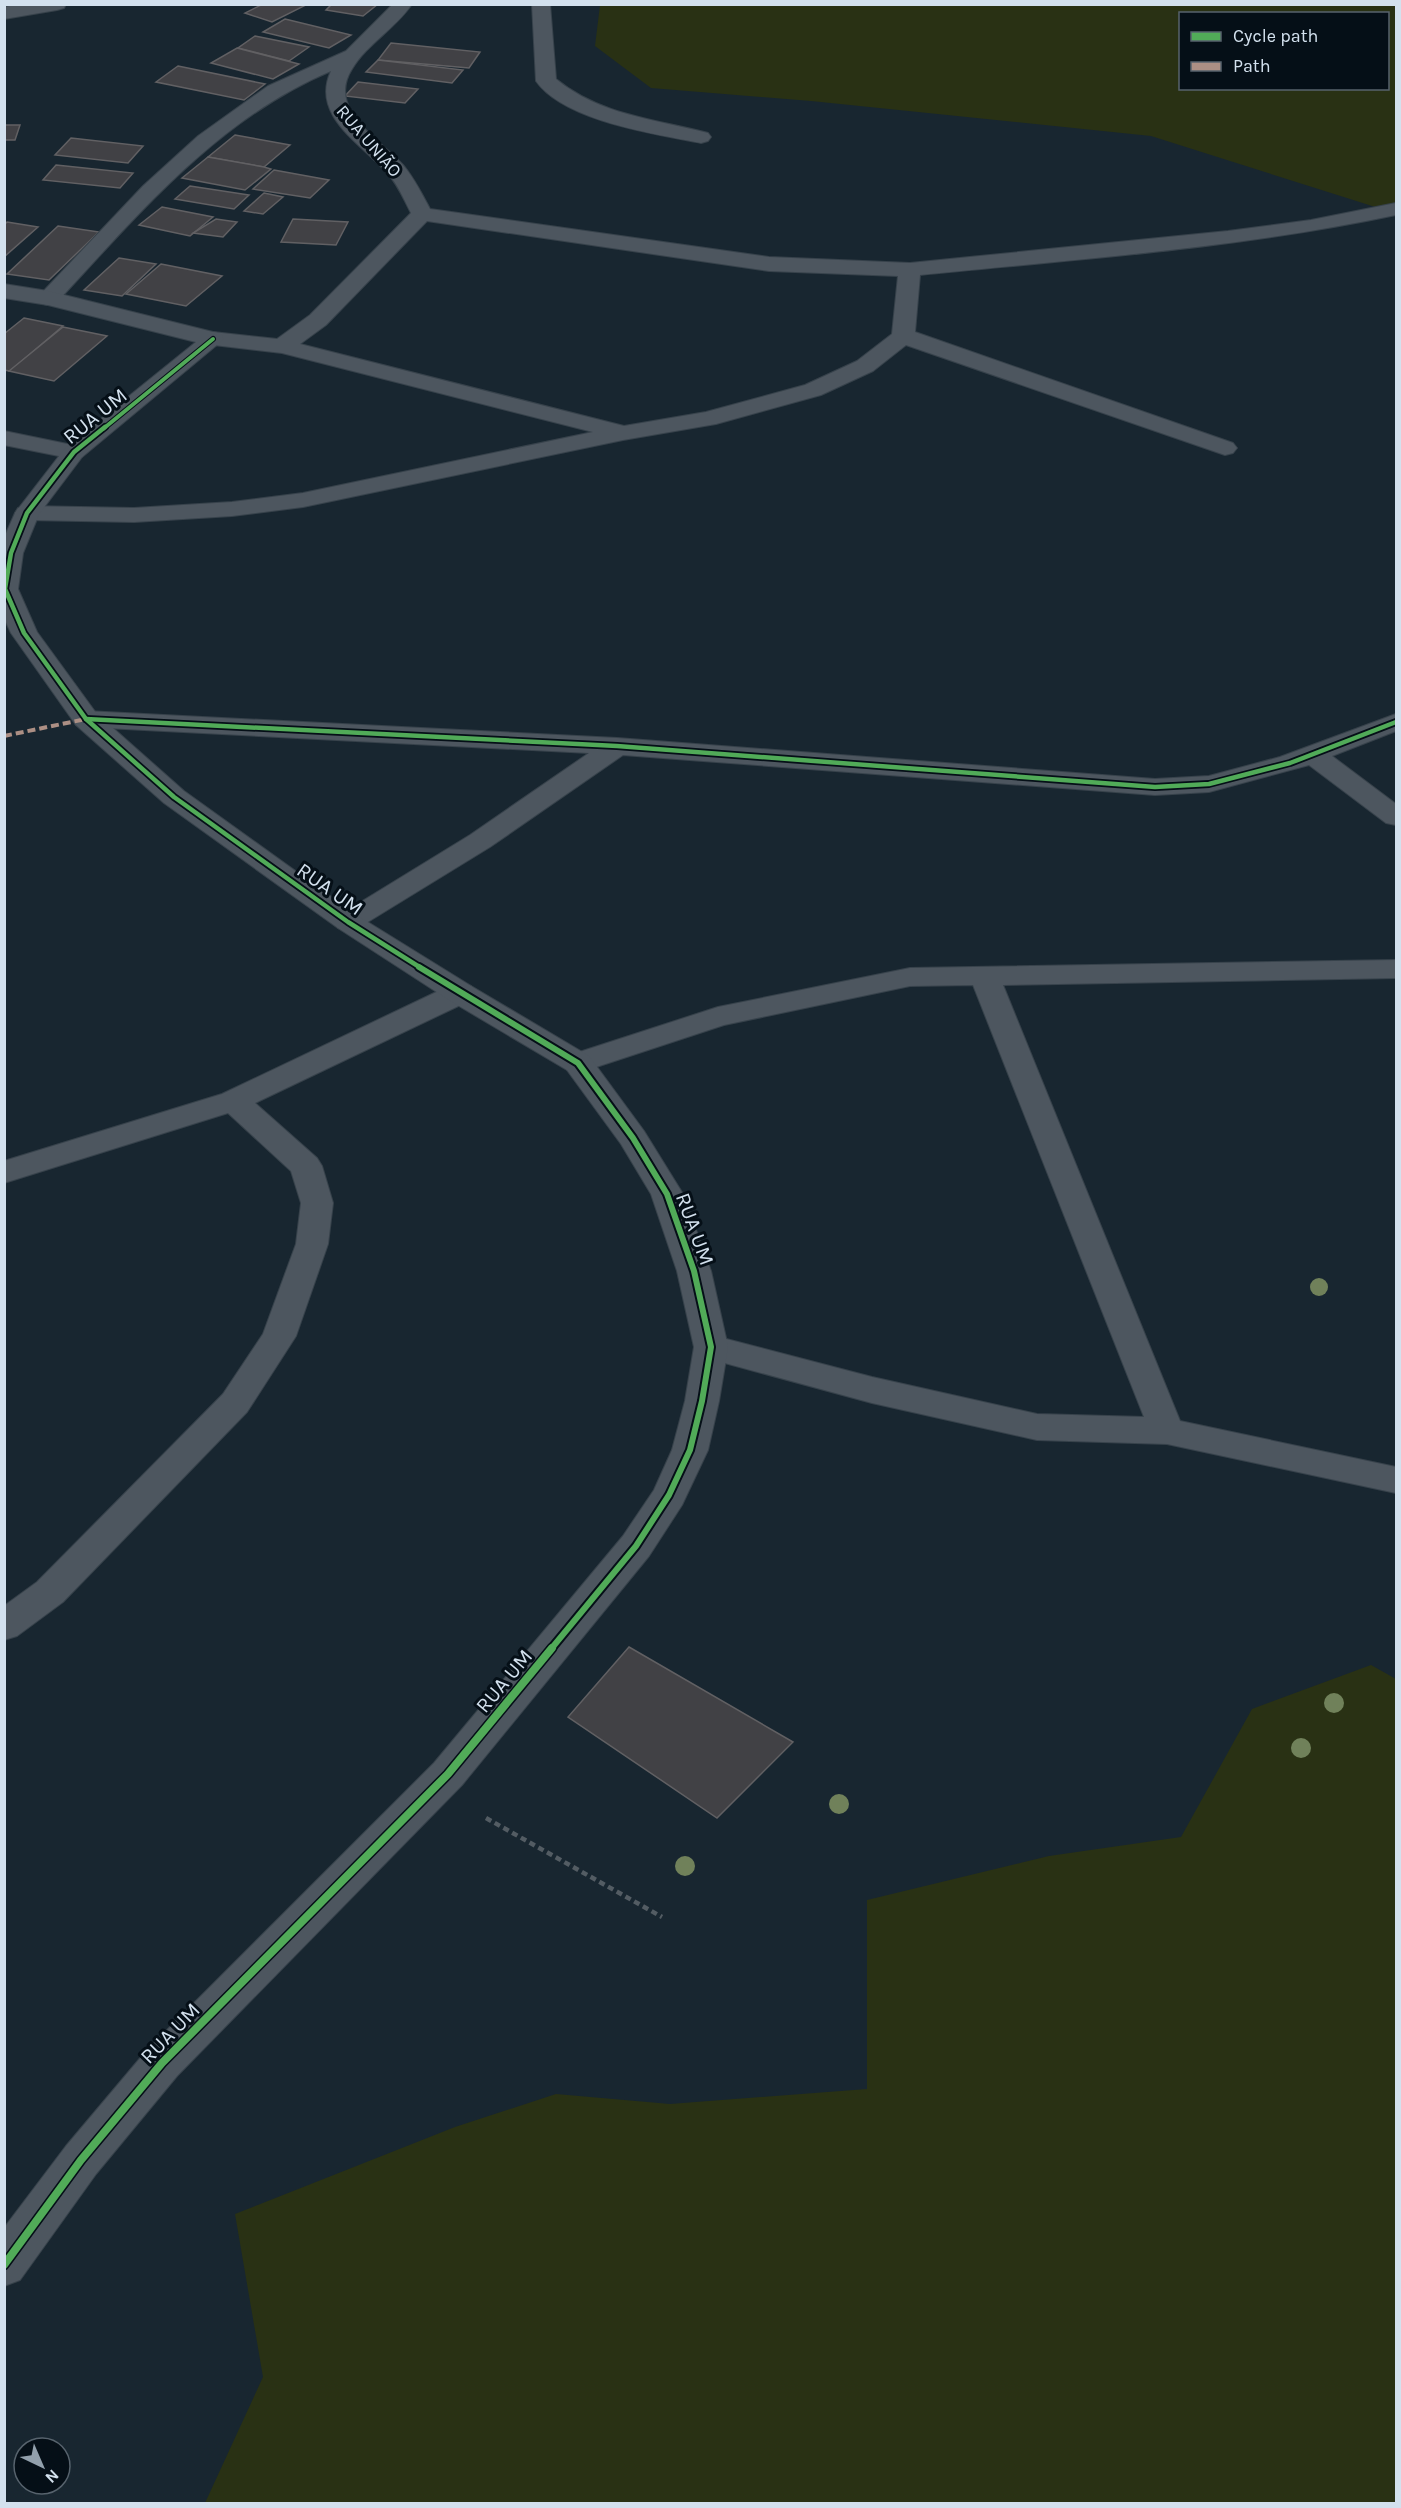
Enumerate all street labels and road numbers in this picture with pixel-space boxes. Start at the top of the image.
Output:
street label: RUA UNIÃO [332,100,406,182]
street label: RUA UM [58,383,132,449]
street label: RUA UM [292,858,368,920]
street label: RUA UM [671,1190,719,1268]
street label: RUA UM [471,1645,537,1717]
street label: RUA UM [135,1998,205,2068]

